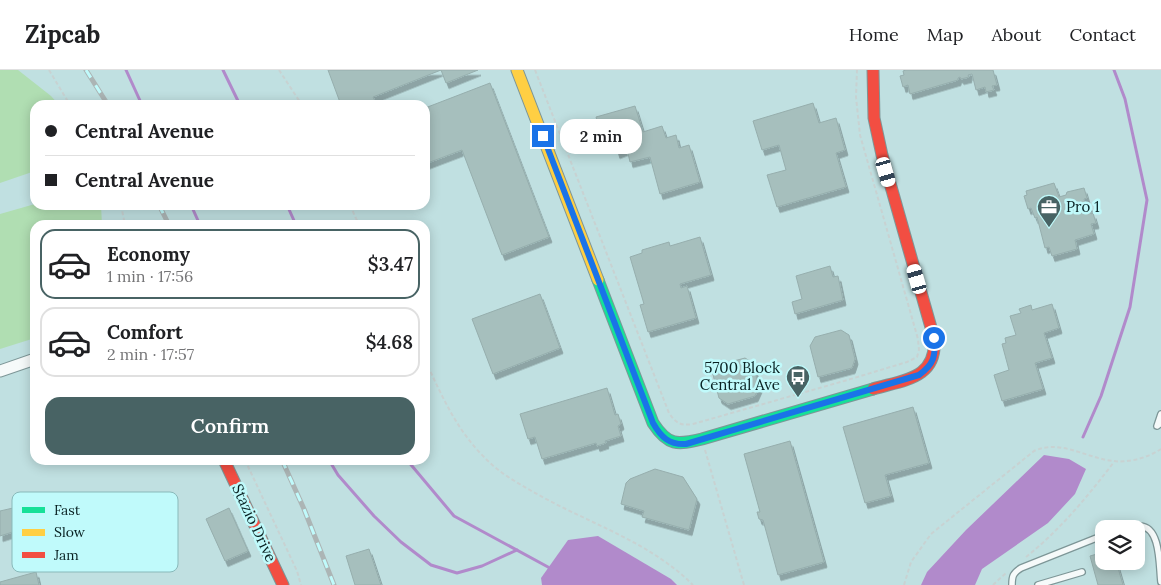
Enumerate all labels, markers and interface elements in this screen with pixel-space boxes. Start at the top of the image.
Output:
text: Zipcab [25,19,100,50]
text: Home [849,23,899,46]
text: Map [927,23,963,46]
text: About [991,23,1041,46]
text: Contact [1069,23,1136,46]
callout: 2 min [560,118,643,154]
text: Central Avenue [75,119,214,143]
route end [532,125,554,147]
text: 2 min [580,126,622,146]
car [874,156,897,188]
text: Central Avenue [75,168,214,192]
office icon: Pro 1 [1036,194,1062,228]
place label: Pro 1 [1066,197,1100,216]
icon: car [47,242,92,287]
text: Economy [107,242,190,266]
text: $3.47 [368,252,413,276]
car [905,263,928,295]
text: 1 min · 17:56 [107,266,193,286]
icon: car [47,320,92,365]
text: Comfort [107,320,183,344]
route start [923,327,945,349]
text: $4.68 [366,330,413,354]
text: 2 min · 17:57 [107,344,194,364]
place label: 5700 Block Central Ave [700,358,780,394]
bus stop icon: 5700 Block Central Ave [785,364,811,398]
button: Confirm [45,397,415,455]
street label: Stazio Drive [228,481,281,565]
legend [12,492,178,572]
text: Fast [54,501,81,519]
map controls [1095,520,1145,570]
button: layers [1095,520,1145,570]
text: Slow [54,523,86,541]
text: Jam [53,546,79,564]

